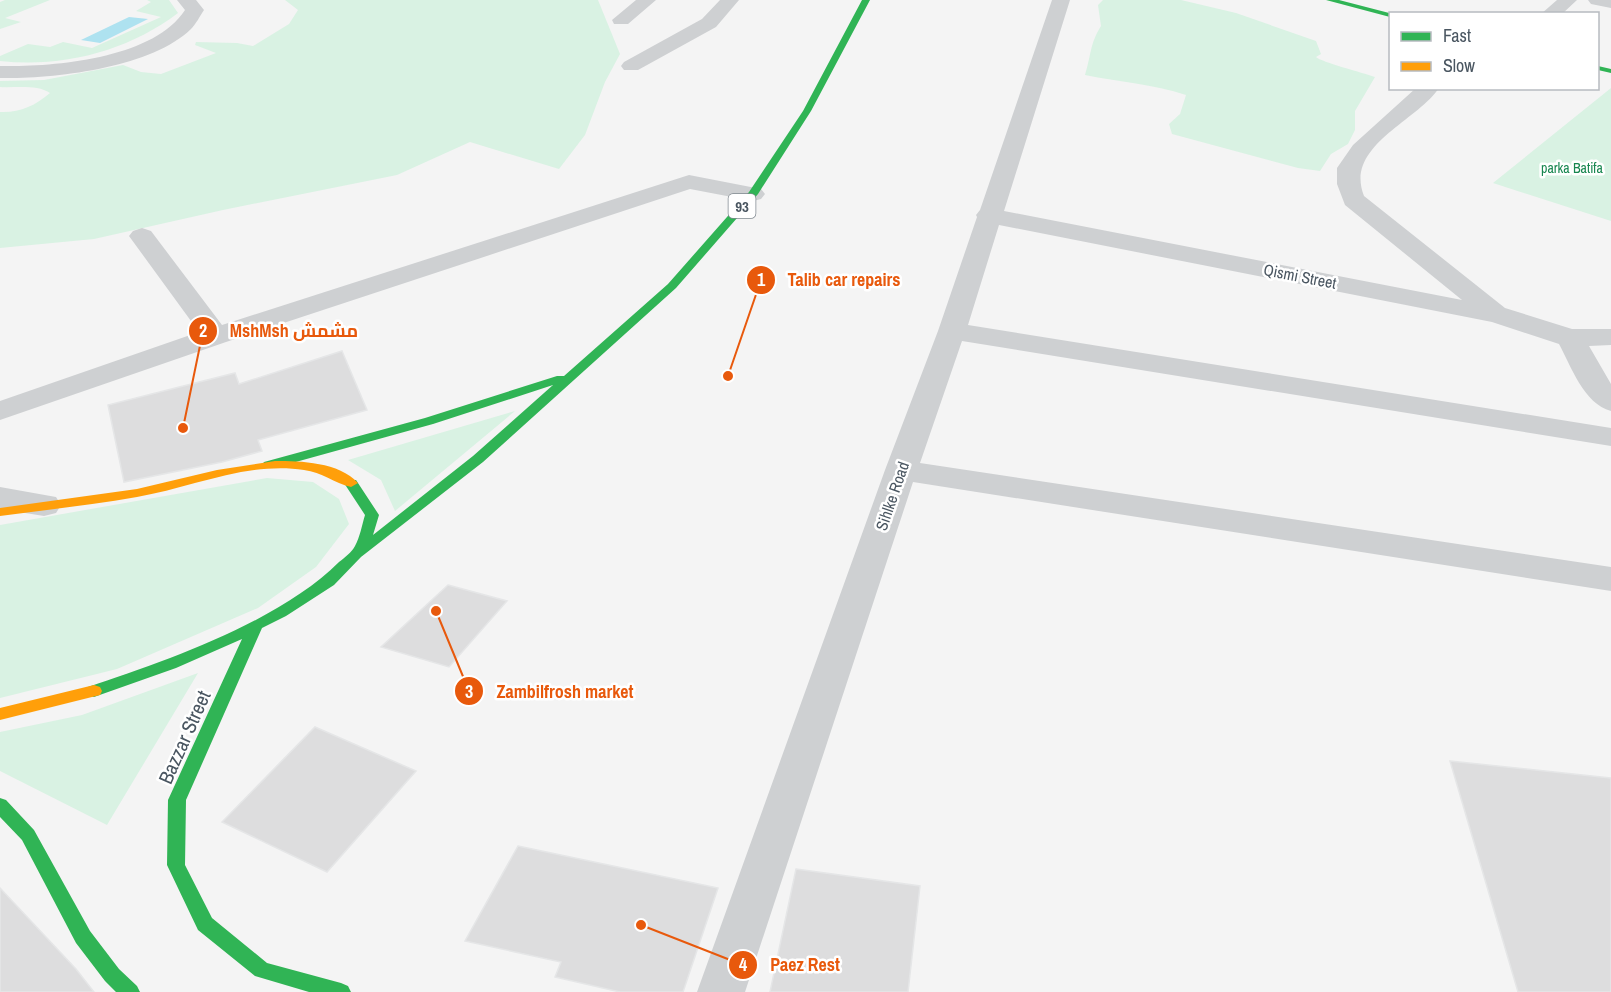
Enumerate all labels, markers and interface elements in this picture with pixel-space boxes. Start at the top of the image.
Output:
legend [1389,12,1599,90]
text: Fast [1443,23,1471,48]
text: Slow [1443,53,1475,78]
park label: parka Batifa [1541,159,1604,177]
road number: 93 [728,194,756,218]
street label: Qismi Street [1262,258,1339,294]
callout: Talib car repairs [746,262,913,298]
text: 1 [757,267,766,292]
text: Talib car repairs [788,267,900,292]
callout: MshMsh مشمش [188,313,370,349]
text: 2 [199,318,207,343]
text: MshMsh مشمش [230,318,358,343]
street label: Sihlke Road [870,459,914,533]
callout: Zambilfrosh market [454,673,645,709]
text: 3 [465,679,473,704]
text: Zambilfrosh market [497,679,634,704]
street label: Bazzar Street [151,686,217,788]
callout: Paez Rest [728,947,852,983]
text: 4 [739,952,748,977]
text: Paez Rest [770,952,840,977]

